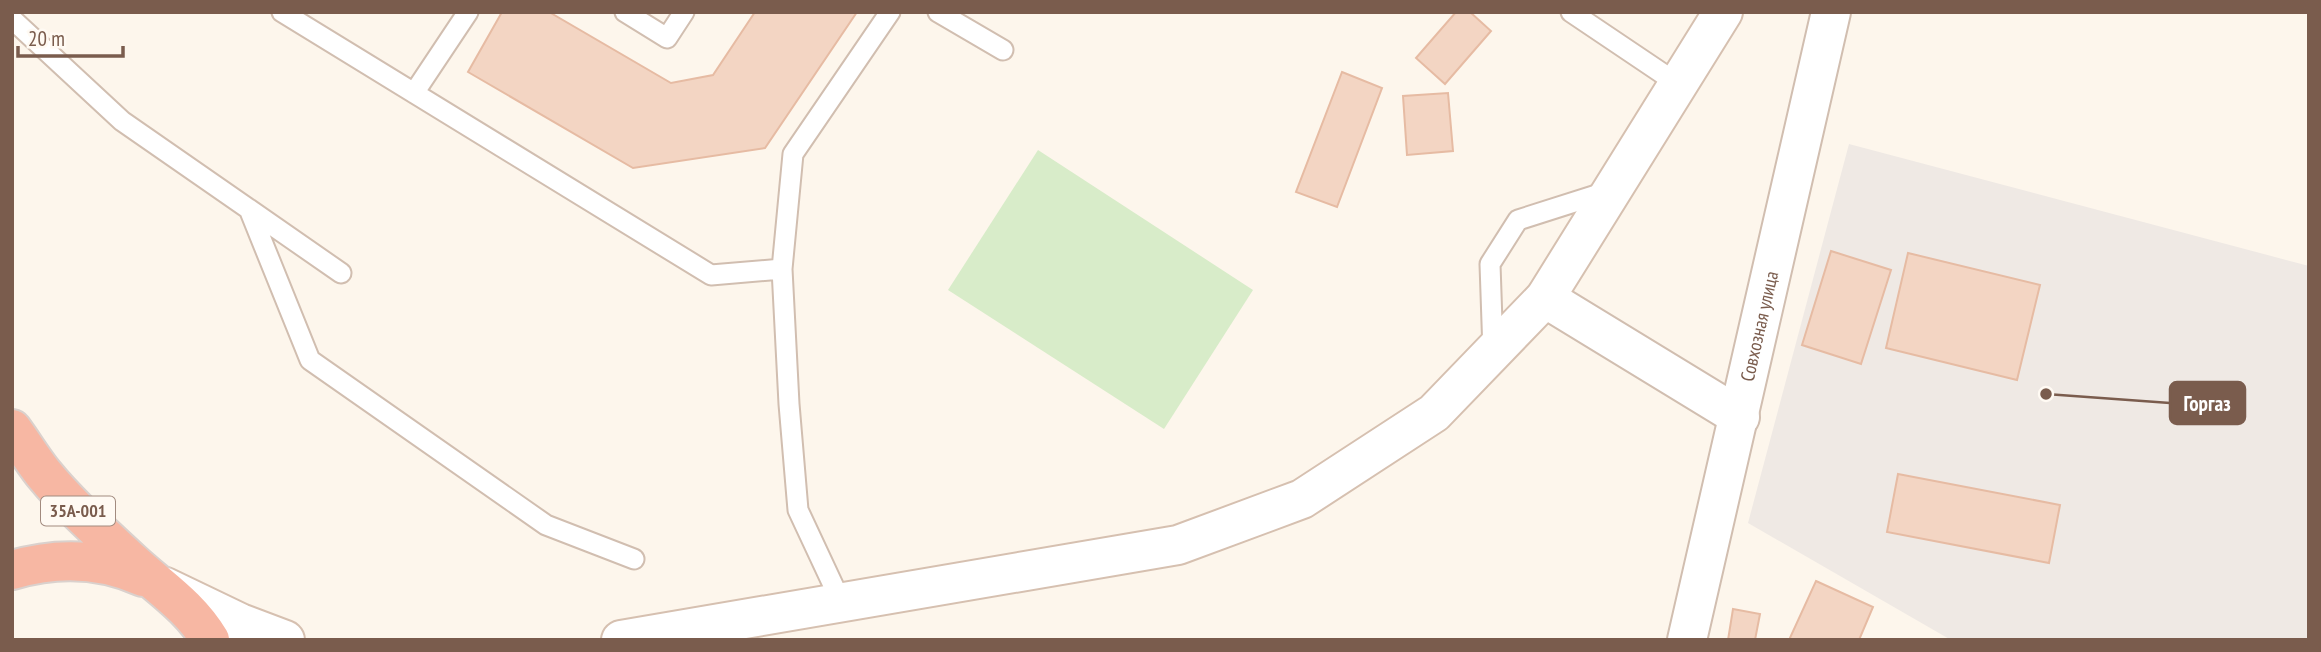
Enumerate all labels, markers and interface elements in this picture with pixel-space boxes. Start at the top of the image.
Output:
scale bar [18,14,122,58]
text: 20 m [28,25,65,52]
street label: Совхозная улица [1735,269,1783,384]
callout: Горгаз [2170,382,2245,424]
text: Горгаз [2183,390,2231,417]
road number: 35А-001 [41,496,115,526]

